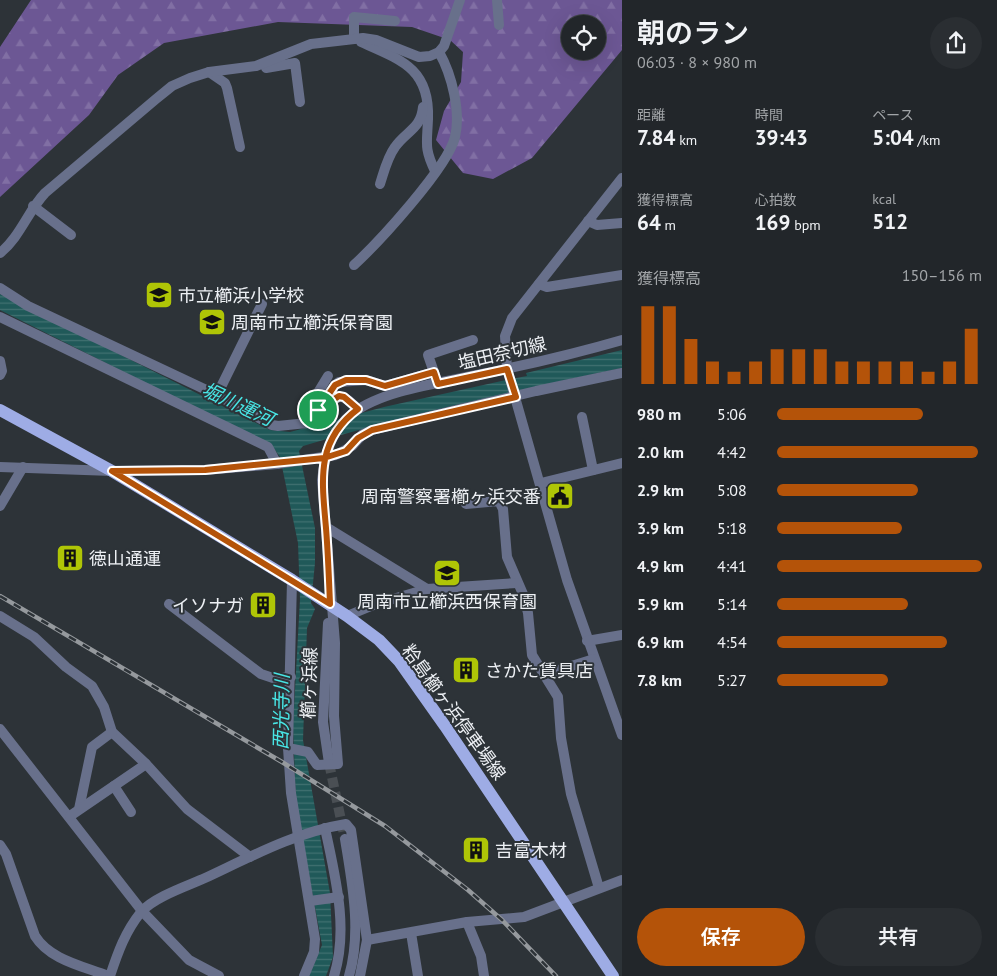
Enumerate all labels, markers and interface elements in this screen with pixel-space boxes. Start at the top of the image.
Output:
text: 朝のラン [637,14,749,51]
map controls [561,15,606,60]
button: locate [561,15,606,60]
button: share [930,17,982,69]
text: 06:03 · 8 × 980 m [637,52,757,72]
text: 距離 [637,106,665,124]
text: 時間 [755,106,783,124]
text: ペース [872,106,914,124]
text: 7.84 [637,124,675,151]
text: 39:43 [755,124,808,151]
text: 5:04 [872,124,914,151]
text: km [675,131,697,149]
text: /km [914,131,940,149]
text: kcal [872,190,896,208]
text: 獲得標高 [637,191,693,209]
text: 心拍数 [755,191,797,209]
text: 512 [872,208,908,235]
text: 64 [637,209,661,236]
text: 169 [755,209,790,236]
text: m [661,216,676,234]
text: bpm [790,216,821,234]
text: 150–156 m [902,265,982,285]
text: 獲得標高 [637,268,701,288]
school or university icon: 市立櫛浜小学校 [144,280,174,310]
place label: 市立櫛浜小学校 [178,284,304,307]
school or university icon: 周南市立櫛浜保育園 [197,307,227,337]
place label: 周南市立櫛浜保育園 [231,311,393,334]
street label: 塩田奈切線 [456,332,548,374]
water label: 堀川運河 [198,377,281,433]
pin [297,389,339,431]
icon: arrive [304,396,332,424]
text: 980 m [637,404,681,424]
text: 5:06 [717,404,747,424]
text: 2.0 km [637,442,684,462]
text: 4:42 [717,442,747,462]
text: 2.9 km [637,480,684,500]
text: 5:08 [717,480,747,500]
public building icon: 周南警察署櫛ヶ浜交番 [545,481,575,511]
place label: 周南警察署櫛ヶ浜交番 [361,485,541,508]
text: 3.9 km [637,518,684,538]
text: 5:18 [717,518,747,538]
building icon: 徳山通運 [55,543,85,573]
place label: 徳山通運 [89,547,161,570]
text: 4.9 km [637,556,684,576]
text: 4:41 [717,556,747,576]
school or university icon: 周南市立櫛浜西保育園 [432,558,462,588]
building icon: イソナガ [248,590,278,620]
place label: 周南市立櫛浜西保育園 [357,590,537,613]
place label: イソナガ [172,594,244,617]
text: 5.9 km [637,594,684,614]
text: 5:14 [717,594,747,614]
text: 6.9 km [637,632,684,652]
text: 4:54 [717,632,747,652]
street label: 粭島櫛ヶ浜停車場線 [397,640,511,784]
street label: 櫛ヶ浜線 [296,647,322,719]
building icon: さかた賃具店 [451,655,481,685]
place label: さかた賃具店 [485,659,593,682]
text: 7.8 km [637,670,682,690]
text: 5:27 [717,670,747,690]
water label: 西光寺川 [268,672,294,750]
building icon: 吉富木材 [461,835,491,865]
place label: 吉富木材 [495,839,567,862]
button: 保存 [637,908,805,966]
button: 共有 [815,908,982,966]

